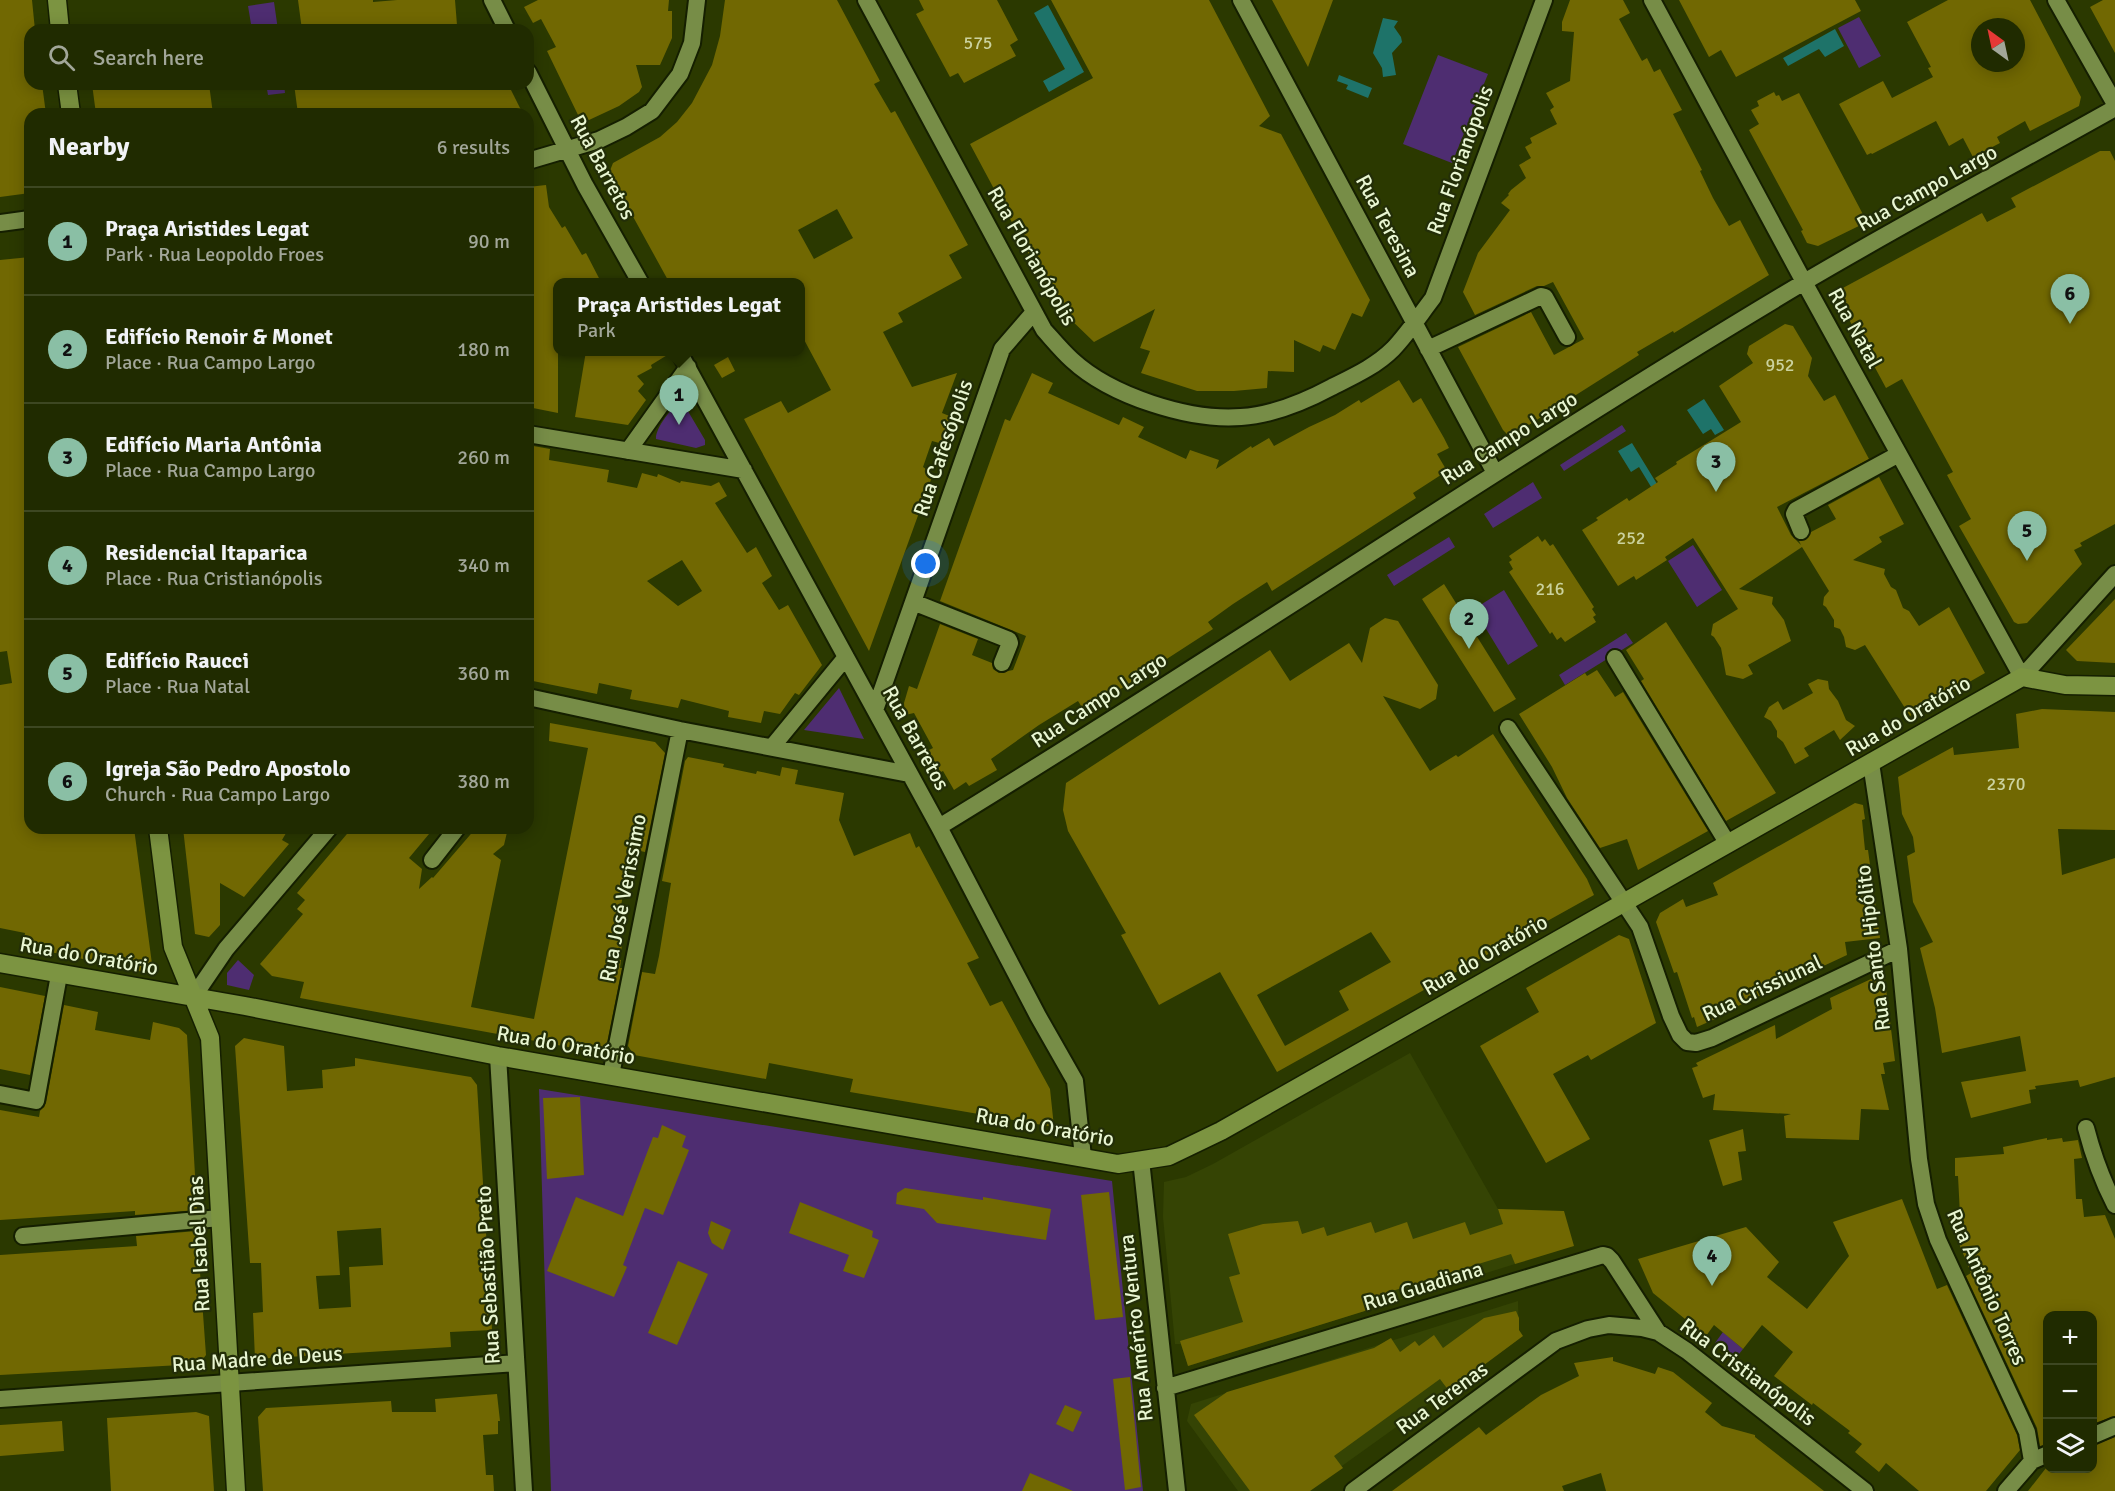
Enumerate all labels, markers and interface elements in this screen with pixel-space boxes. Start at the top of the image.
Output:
north arrow [1971,18,2025,72]
search box [24,24,534,90]
house number: 575 [963,32,993,54]
icon: search [45,41,78,74]
text: Search here [93,44,204,71]
street label: Rua Florianópolis [1421,82,1499,238]
street label: Rua Barretos [565,110,641,224]
text: Nearby [48,131,129,163]
text: 6 results [437,135,510,160]
street label: Rua Campo Largo [1852,139,2002,237]
street label: Rua Teresina [1350,170,1426,282]
street label: Rua Florianópolis [982,182,1082,330]
text: Praça Aristides Legat [105,215,309,242]
text: 1 [62,229,73,254]
text: 90 m [468,229,510,254]
text: Park · Rua Leopoldo Froes [105,242,324,267]
pin: 6 [2050,274,2090,324]
popup [553,278,805,356]
street label: Rua Natal [1822,283,1888,373]
text: Praça Aristides Legat [577,291,781,318]
text: Park [577,318,615,343]
text: Edifício Renoir & Monet [105,323,333,350]
text: 2 [62,337,73,362]
text: 180 m [457,337,510,362]
text: Place · Rua Campo Largo [105,350,316,375]
house number: 952 [1765,354,1795,376]
pin: 1 [660,376,698,425]
street label: Rua Cafesópolis [908,376,978,520]
street label: Rua Campo Largo [1436,386,1582,490]
text: Edifício Maria Antônia [105,431,322,458]
pin: 3 [1696,442,1736,492]
text: 3 [62,445,73,470]
text: 260 m [457,445,510,470]
text: Place · Rua Campo Largo [105,458,316,483]
pin: 5 [2008,512,2046,561]
house number: 252 [1616,527,1646,549]
text: Residencial Itaparica [105,539,308,566]
your location [911,549,940,578]
text: 4 [62,553,73,578]
text: 340 m [457,553,510,578]
text: Place · Rua Cristianópolis [105,566,323,591]
house number: 216 [1535,578,1565,600]
pin: 2 [1450,600,1488,649]
street label: Rua Campo Largo [1026,646,1172,754]
text: Edifício Raucci [105,647,249,674]
text: 5 [62,661,73,686]
text: 360 m [457,661,510,686]
street label: Rua do Oratório [1841,670,1975,762]
text: Place · Rua Natal [105,674,250,699]
street label: Rua Barretos [877,681,955,795]
text: Igreja São Pedro Apostolo [105,755,350,782]
text: 6 [62,769,73,794]
text: 380 m [457,769,510,794]
house number: 2370 [1987,773,2025,795]
text: Church · Rua Campo Largo [105,782,330,807]
street label: Rua José Verissimo [594,812,652,984]
street label: Rua Santo Hipólito [1850,864,1896,1032]
street label: Rua do Oratório [1418,909,1552,1001]
street label: Rua do Oratório [18,931,160,981]
street label: Rua Crissiunal [1698,949,1826,1027]
street label: Rua do Oratório [495,1020,637,1070]
street label: Rua do Oratório [974,1102,1116,1152]
street label: Rua Isabel Dias [182,1175,216,1313]
street label: Rua Sebastião Preto [470,1185,506,1365]
street label: Rua Antônio Torres [1941,1205,2033,1369]
street label: Rua Américo Ventura [1113,1233,1159,1423]
pin: 4 [1692,1236,1732,1286]
street label: Rua Guadiana [1360,1255,1486,1317]
map controls [2043,1311,2097,1473]
button: + [2043,1311,2097,1365]
street label: Rua Cristianópolis [1675,1312,1821,1432]
street label: Rua Madre de Deus [171,1340,343,1378]
street label: Rua Terenas [1391,1356,1493,1440]
button: − [2043,1365,2097,1419]
button: layers [2043,1419,2097,1473]

